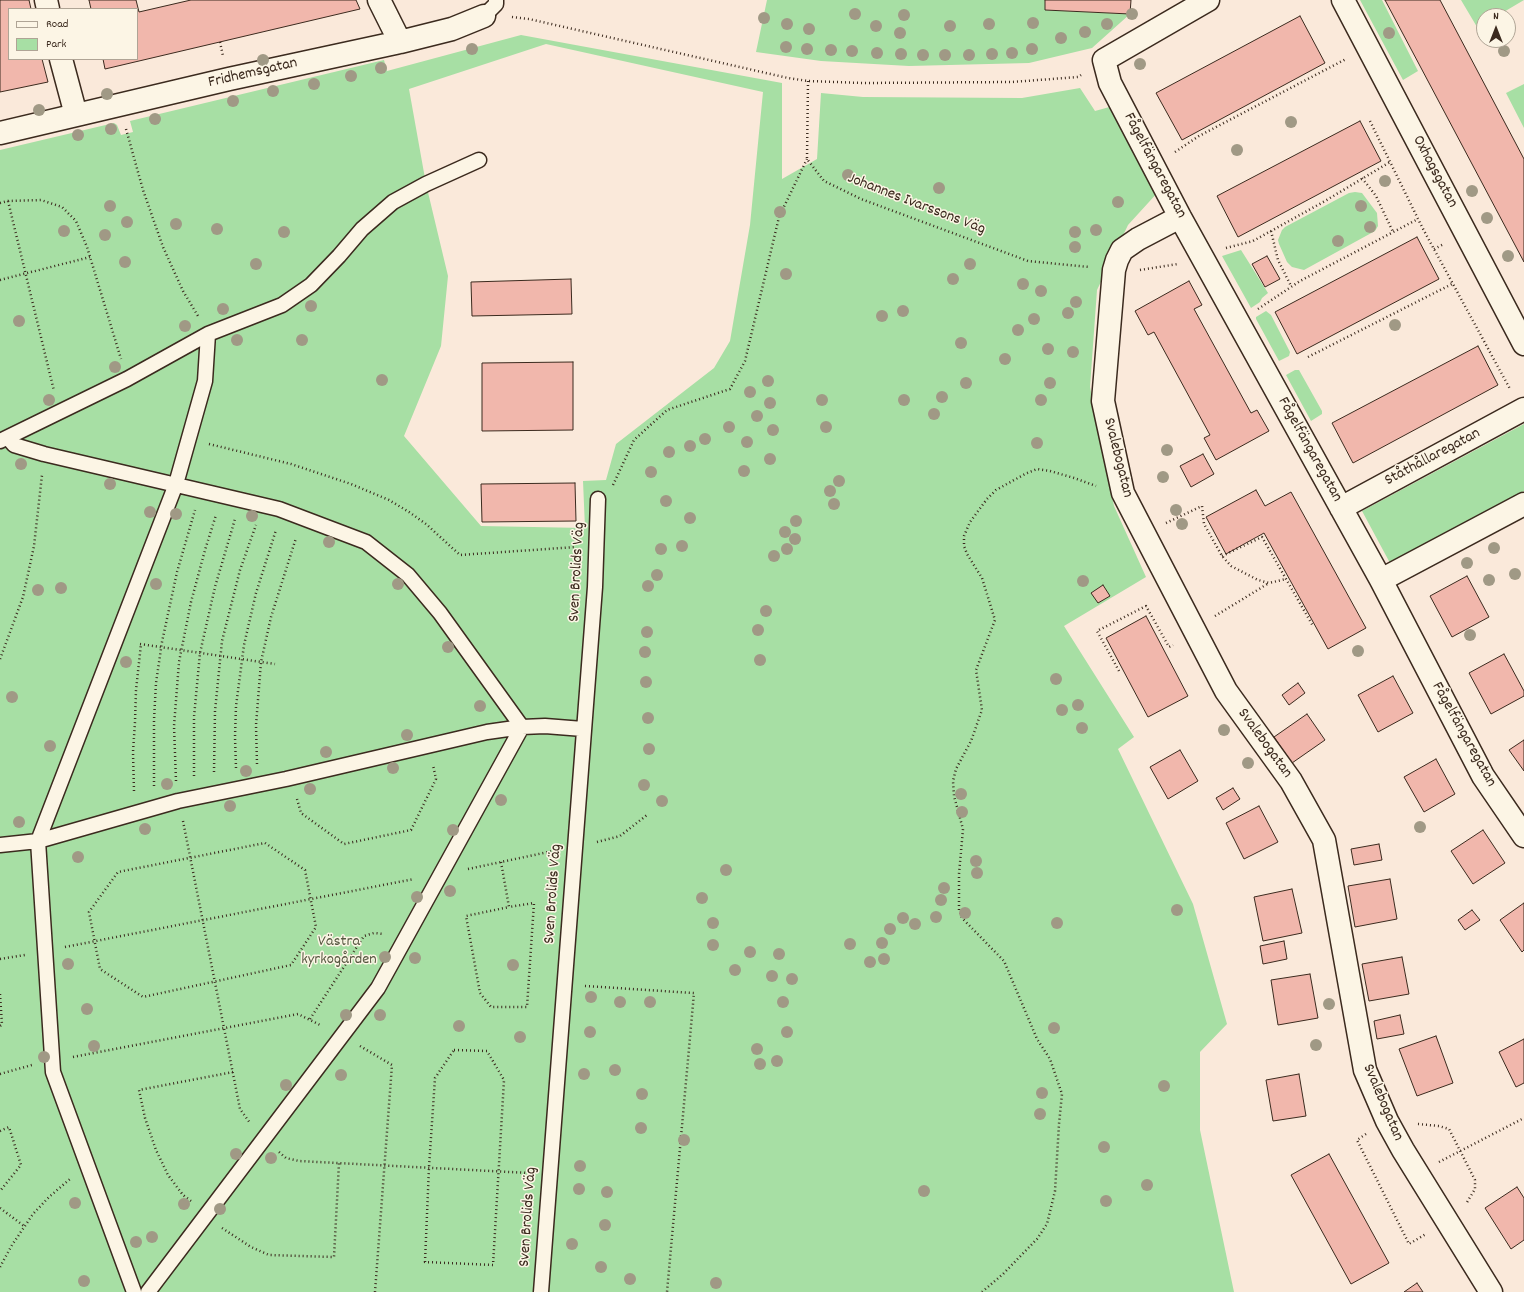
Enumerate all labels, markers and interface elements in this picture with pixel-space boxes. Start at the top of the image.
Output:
legend [8,8,138,60]
north arrow [1476,8,1516,48]
text: N [1493,9,1499,25]
text: Road [46,16,68,33]
text: Park [46,36,66,53]
street label: Fridhemsgatan [207,54,299,94]
street label: Fågelfängaregatan [1118,110,1190,222]
street label: Oxhagsgatan [1407,133,1461,211]
street label: Johannes Ivarssons Väg [844,170,988,240]
street label: Fågelfängaregatan [1272,394,1346,506]
street label: Svalebogatan [1098,416,1136,500]
street label: Ståthållaregatan [1382,425,1484,491]
street label: Sven Brolids Väg [566,522,590,622]
street label: Fågelfängaregatan [1426,679,1500,791]
street label: Svalebogatan [1232,705,1296,783]
street label: Sven Brolids Väg [541,844,567,944]
park label: Västra kyrkogården [301,933,377,971]
street label: Svalebogatan [1357,1062,1407,1144]
street label: Sven Brolids Väg [516,1167,542,1267]

